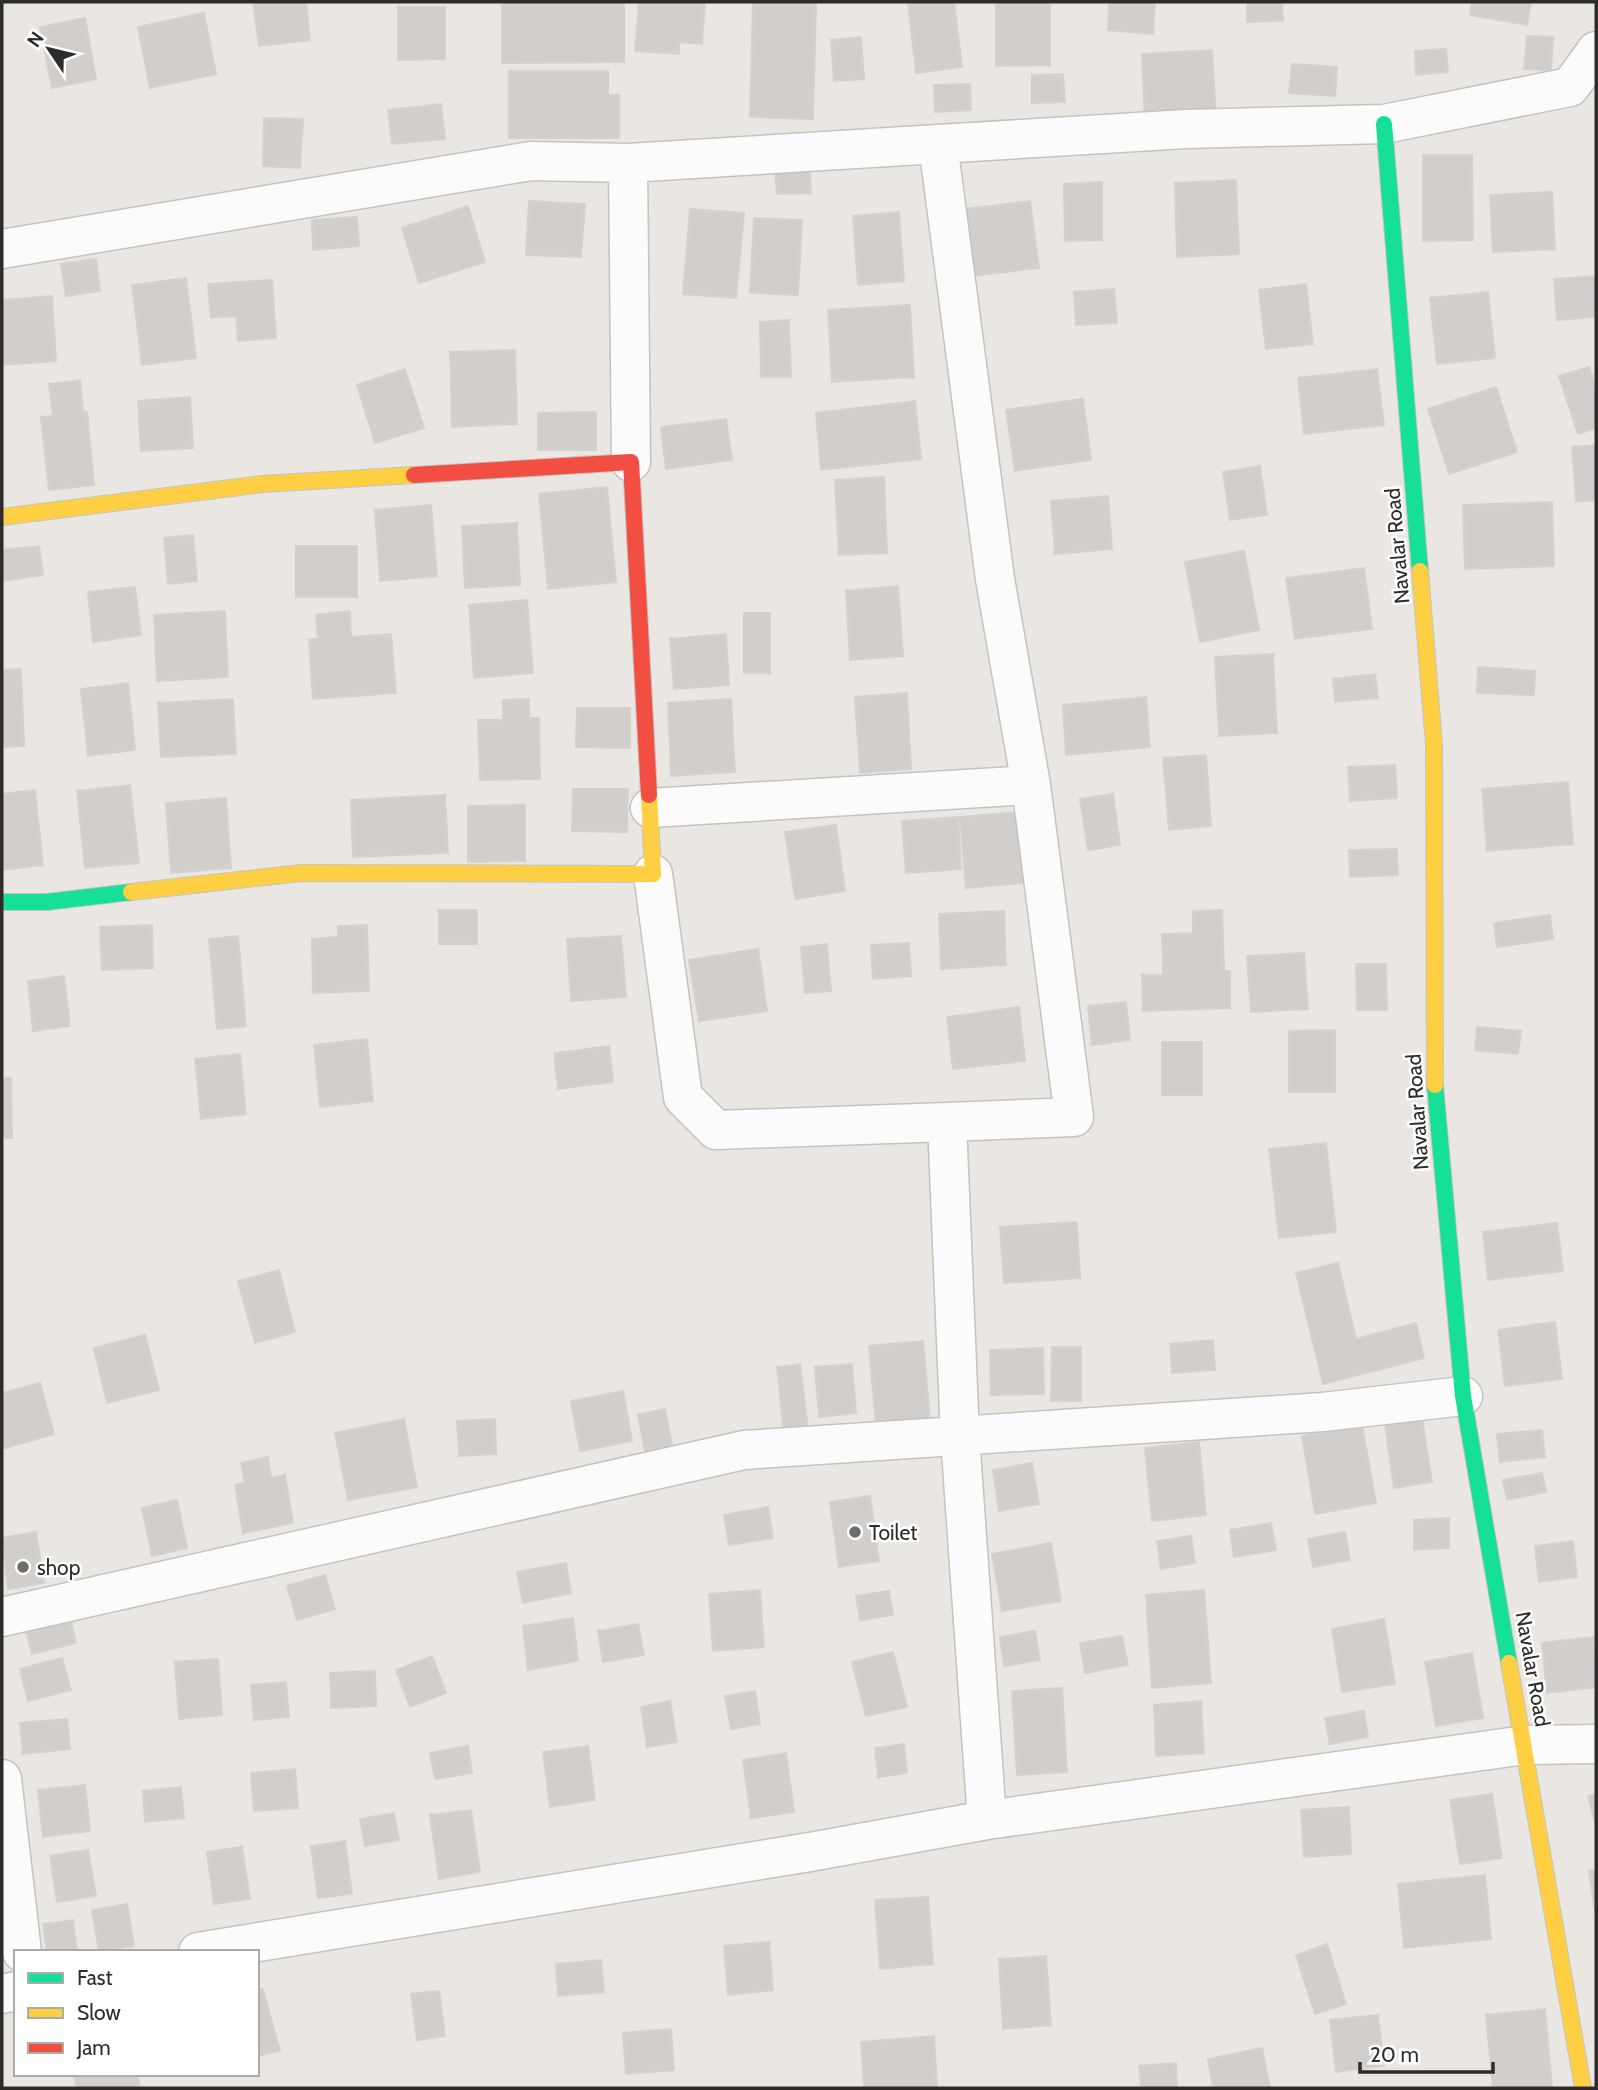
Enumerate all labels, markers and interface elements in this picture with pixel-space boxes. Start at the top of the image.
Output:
north arrow [14,14,84,84]
text: N [22,27,49,52]
street label: Navalar Road [1379,487,1415,605]
street label: Navalar Road [1400,1053,1434,1171]
place label: Toilet [869,1520,917,1545]
marker: Toilet [847,1524,863,1540]
place label: shop [37,1555,80,1580]
marker: shop [15,1559,31,1575]
street label: Navalar Road [1511,1609,1555,1729]
legend [14,1950,259,2076]
text: Fast [77,1965,113,1990]
text: Slow [77,2000,121,2025]
scale bar [1360,2030,1493,2074]
text: Jam [76,2035,111,2060]
text: 20 m [1370,2042,1419,2067]

